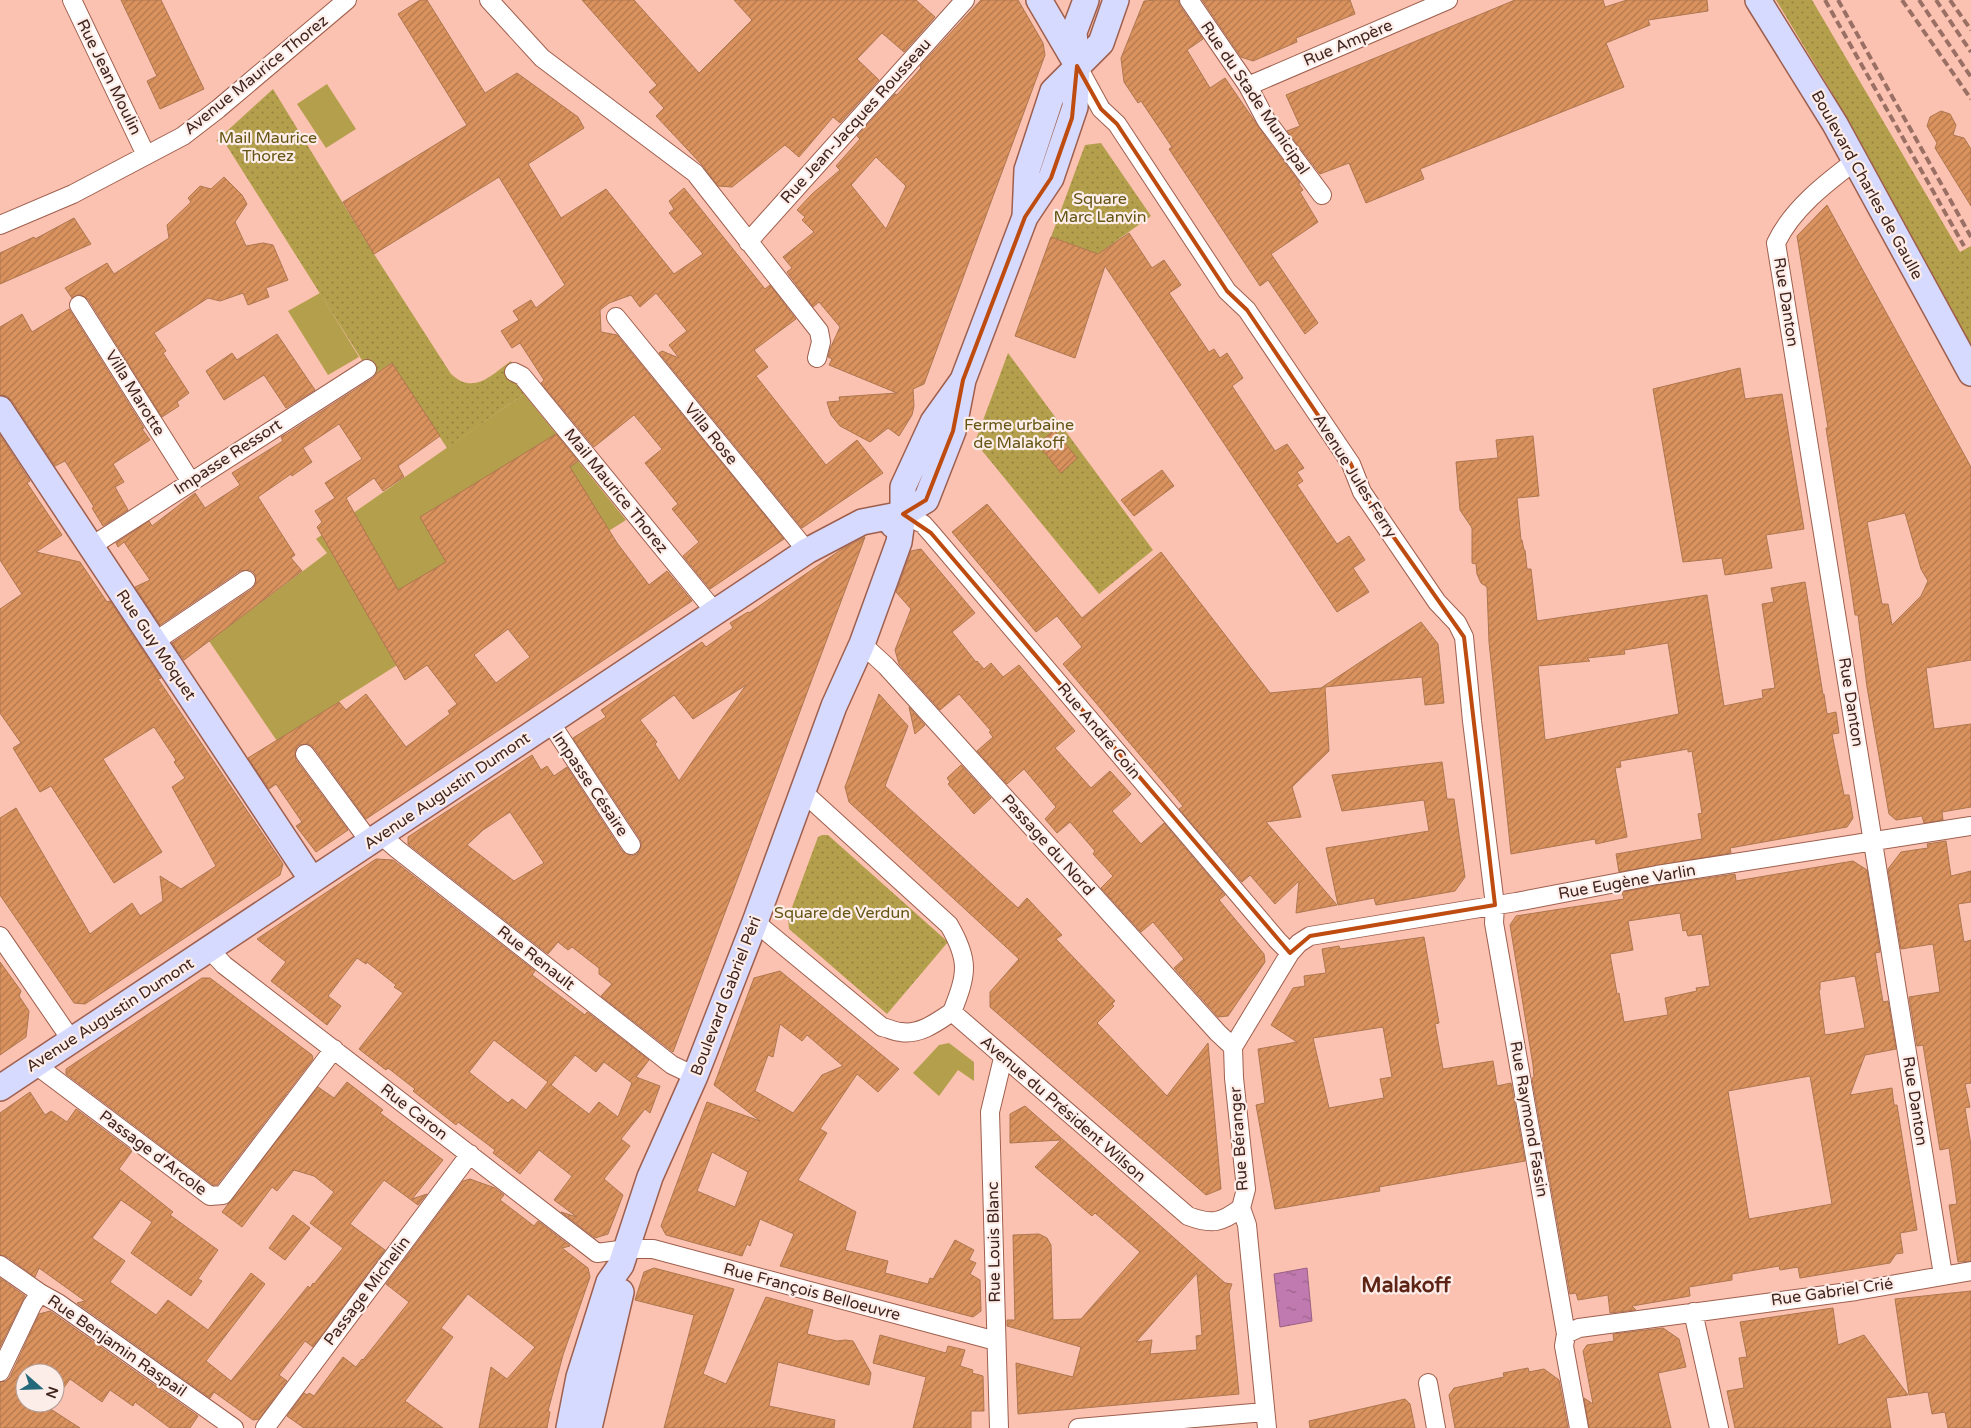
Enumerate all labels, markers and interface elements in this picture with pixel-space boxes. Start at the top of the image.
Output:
street label: Avenue Maurice Thorez [180,11,332,139]
street label: Rue Ampère [1300,15,1396,71]
street label: Rue Jean Moulin [72,16,146,138]
street label: Rue du Stade Municipal [1196,18,1314,178]
street label: Rue Jean-Jacques Rousseau [776,34,936,208]
street label: Boulevard Charles de Gaulle [1807,87,1927,283]
park label: Mail Maurice Thorez [219,128,317,166]
park label: Square Marc Lanvin [1053,189,1147,227]
street label: Rue Danton [1769,256,1803,348]
street label: Villa Marotte [101,346,169,440]
street label: Villa Rose [680,399,742,469]
street label: Avenue Jules Ferry [1309,410,1401,542]
street label: Impasse Ressort [170,415,286,499]
park label: Ferme urbaine de Malakoff [964,415,1074,453]
street label: Mail Maurice Thorez [560,425,672,557]
street label: Rue Guy Môquet [112,586,200,704]
street label: Rue Danton [1834,656,1868,748]
street label: Rue André Coin [1053,679,1145,783]
street label: Avenue Augustin Dumont [360,728,534,854]
street label: Impasse Césaire [548,728,632,840]
street label: Passage du Nord [997,790,1099,900]
street label: Rue Eugène Varlin [1557,860,1697,904]
park label: Square de Verdun [774,903,910,923]
street label: Boulevard Gabriel Péri [686,913,766,1079]
street label: Rue Renault [493,921,579,995]
street label: Avenue Augustin Dumont [22,953,198,1077]
street label: Avenue du Président Wilson [976,1032,1150,1186]
street label: Rue Raymond Fassin [1505,1039,1553,1199]
street label: Rue Danton [1898,1055,1932,1147]
street label: Rue Caron [376,1080,452,1144]
street label: Rue Béranger [1225,1085,1253,1192]
street label: Passage d'Arcole [95,1106,211,1200]
street label: Rue Louis Blanc [983,1181,1005,1303]
street label: Passage Michelin [320,1233,414,1349]
street label: Rue François Belloeuvre [721,1259,903,1325]
district label: Malakoff [1361,1273,1451,1298]
street label: Rue Gabriel Crié [1770,1274,1894,1310]
street label: Rue Benjamin Raspail [44,1291,190,1401]
north arrow [15,1363,65,1413]
text: N [42,1384,62,1400]

